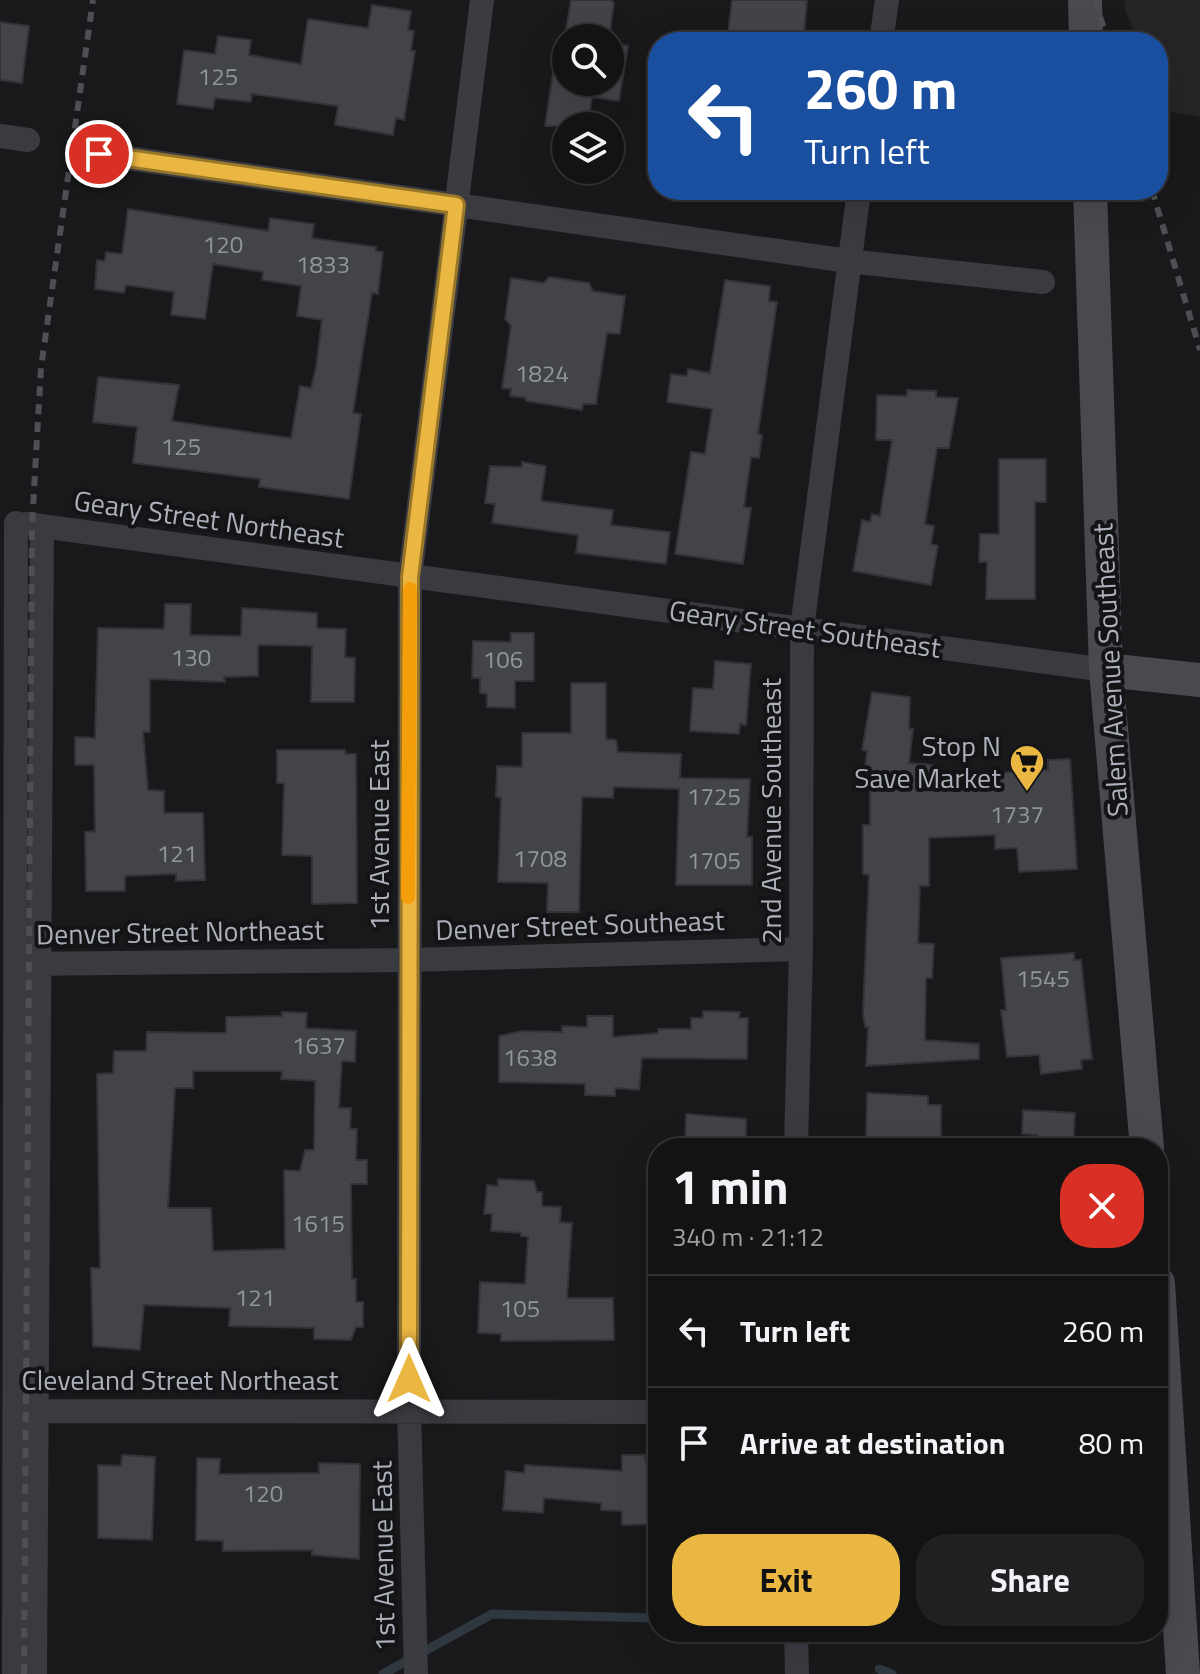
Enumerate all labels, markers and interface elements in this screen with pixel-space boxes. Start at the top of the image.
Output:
map controls [552,24,624,184]
button: search [552,24,624,96]
text: 260 m [804,46,957,131]
house number: 125 [198,58,238,94]
icon: left [672,64,776,168]
button: layers [552,112,624,184]
pin [65,120,133,188]
text: Turn left [804,123,930,178]
icon: arrive [77,132,121,176]
house number: 120 [203,226,243,262]
house number: 1833 [296,246,350,282]
house number: 1824 [515,355,569,391]
house number: 125 [161,428,201,464]
street label: Geary Street Northeast [71,478,347,559]
street label: Salem Avenue Southeast [1080,522,1139,818]
street label: Geary Street Southeast [666,588,944,669]
house number: 130 [171,639,211,675]
house number: 106 [483,641,523,677]
street label: 2nd Avenue Southeast [749,678,792,944]
place label: Stop N Save Market [854,724,1001,799]
street label: 1st Avenue East [357,739,400,930]
supermarket icon: Stop N Save Market [1008,743,1046,793]
house number: 1725 [687,778,741,814]
house number: 1737 [990,796,1044,832]
house number: 121 [157,835,197,871]
house number: 1708 [513,840,567,876]
house number: 1705 [687,842,741,878]
street label: Denver Street Southeast [435,898,725,951]
street label: Denver Street Northeast [36,907,324,956]
house number: 1545 [1016,960,1070,996]
house number: 1637 [292,1027,346,1063]
house number: 1638 [503,1039,557,1075]
text: 1 min [672,1150,789,1223]
button: close [1060,1164,1144,1248]
house number: 1615 [291,1205,345,1241]
text: 340 m · 21:12 [672,1217,824,1256]
house number: 121 [235,1279,275,1315]
house number: 105 [500,1290,540,1326]
text: Turn left [740,1308,850,1354]
text: 260 m [1062,1308,1144,1354]
icon: left [672,1309,716,1353]
position arrow [367,1337,451,1421]
street label: Cleveland Street Northeast [22,1358,339,1401]
text: Arrive at destination [740,1420,1005,1466]
text: 80 m [1079,1420,1144,1466]
icon: arrive [672,1421,716,1465]
street label: 1st Avenue East [359,1460,406,1652]
house number: 120 [243,1475,283,1511]
button: Exit [672,1534,900,1626]
button: Share [916,1534,1144,1626]

